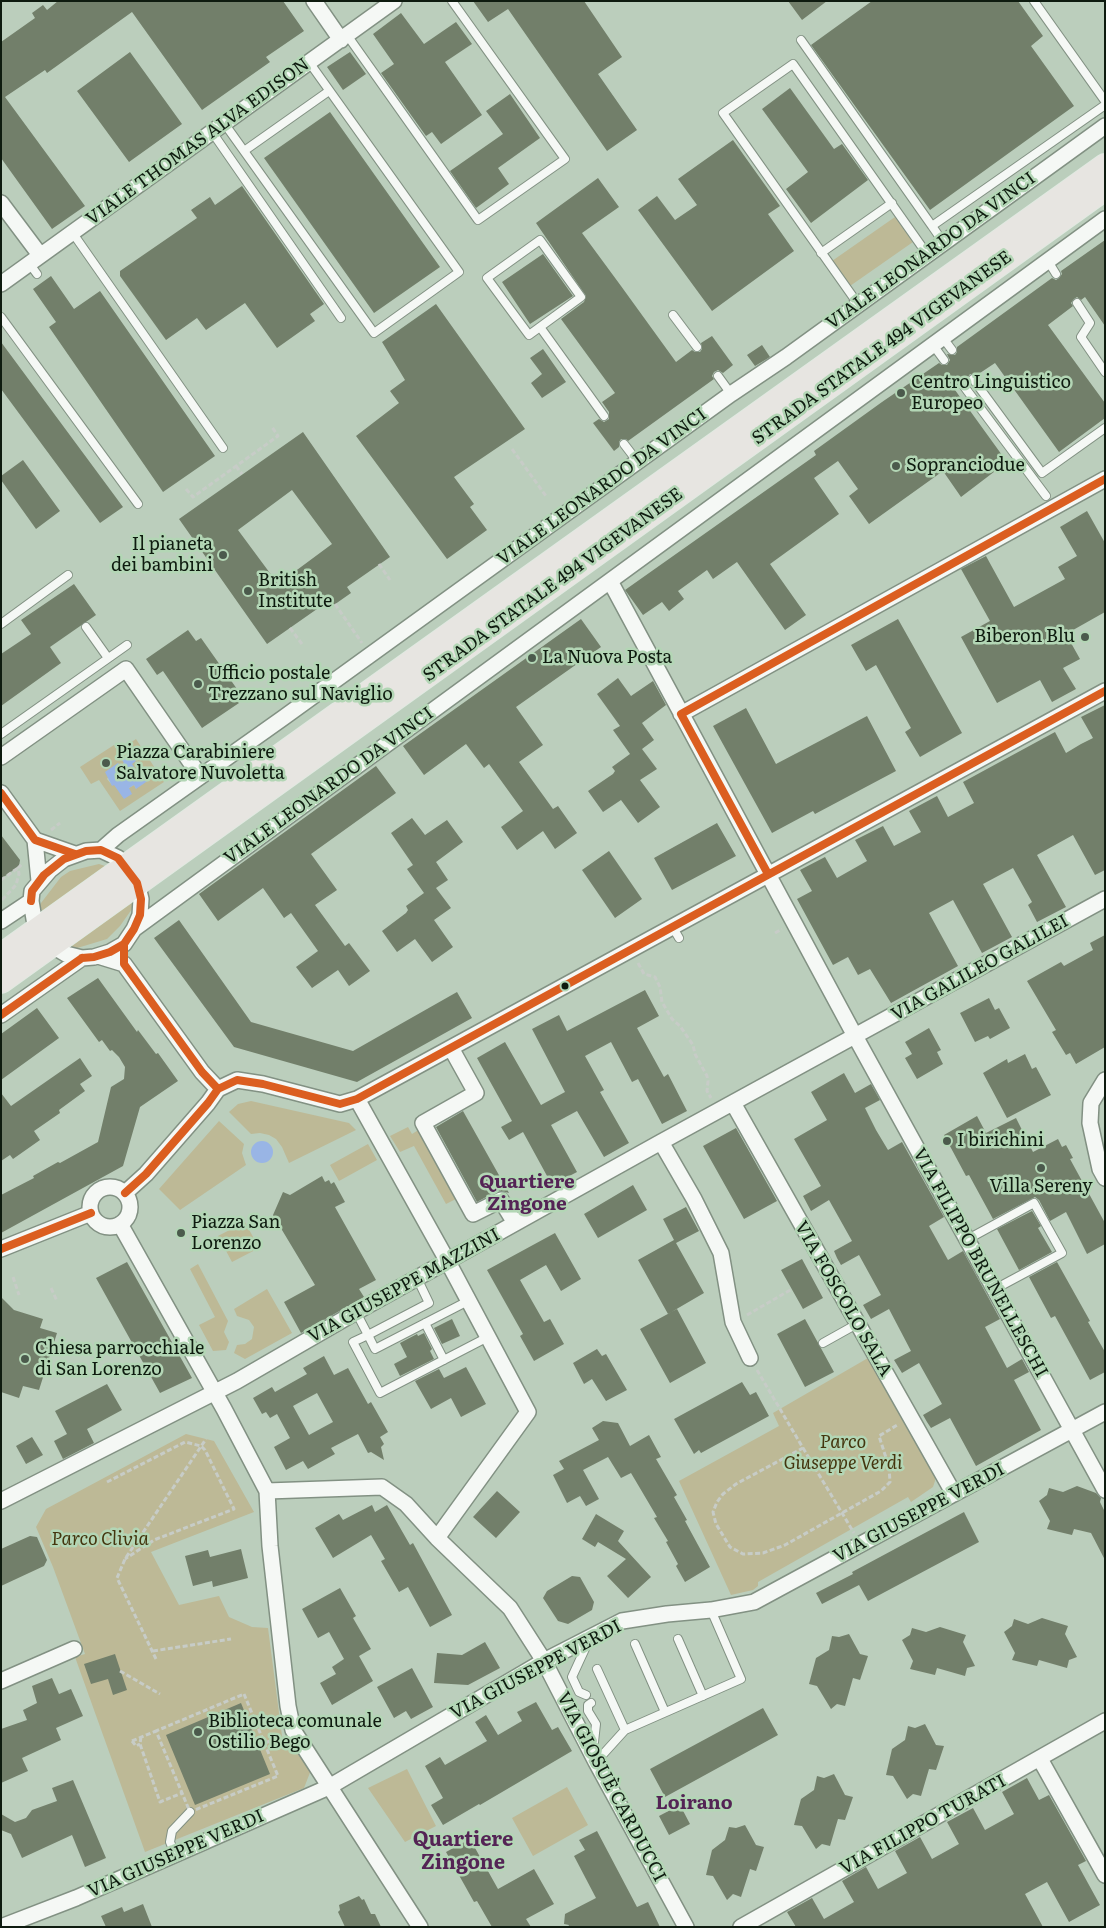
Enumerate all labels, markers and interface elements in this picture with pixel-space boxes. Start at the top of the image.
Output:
street label: VIALE THOMAS ALVA EDISON [82,54,314,230]
street label: VIALE LEONARDO DA VINCI [822,168,1040,334]
street label: STRADA STATALE 494 VIGEVANESE [748,247,1016,449]
place label: Centro Linguistico Europeo [911,372,1071,414]
marker: Centro Linguistico Europeo [895,387,907,399]
street label: VIALE LEONARDO DA VINCI [493,404,711,570]
place label: Sopranciodue [906,455,1025,477]
marker: Sopranciodue [890,460,902,472]
street label: STRADA STATALE 494 VIGEVANESE [419,484,687,686]
place label: Il pianeta dei bambini [111,534,213,576]
marker: Il pianeta dei bambini [217,549,229,561]
place label: British Institute [258,570,332,612]
marker: British Institute [242,585,254,597]
place label: Biberon Blu [974,626,1075,648]
marker: Biberon Blu [1079,631,1091,643]
place label: La Nuova Posta [542,647,672,669]
marker: La Nuova Posta [526,652,538,664]
place label: Ufficio postale Trezzano sul Naviglio [208,663,393,706]
marker: Ufficio postale Trezzano sul Naviglio [192,678,204,690]
street label: VIALE LEONARDO DA VINCI [220,703,438,869]
place label: Piazza Carabiniere Salvatore Nuvoletta [116,742,285,784]
marker: Piazza Carabiniere Salvatore Nuvoletta [100,757,112,769]
street label: VIA GALILEO GALILEI [888,910,1072,1026]
unlabelled marker [560,981,570,991]
place label: I birichini [957,1130,1044,1152]
marker: I birichini [941,1135,953,1147]
street label: VIA FILIPPO BRUNELLESCHI [908,1145,1052,1381]
marker: Villa Sereny [1035,1162,1047,1174]
district label: Quartiere Zingone [479,1171,575,1215]
place label: Villa Sereny [989,1176,1093,1198]
place label: Piazza San Lorenzo [191,1212,280,1254]
street label: VIA FOSCOLO SALA [790,1218,896,1380]
street label: VIA GIUSEPPE MAZZINI [304,1224,504,1348]
marker: Piazza San Lorenzo [175,1227,187,1239]
place label: Chiesa parrocchiale di San Lorenzo [35,1338,204,1380]
marker: Chiesa parrocchiale di San Lorenzo [19,1353,31,1365]
park label: Parco Giuseppe Verdi [784,1432,902,1475]
street label: VIA GIUSEPPE VERDI [830,1459,1008,1567]
park label: Parco Clivia [51,1529,149,1551]
street label: VIA GIUSEPPE VERDI [447,1616,625,1724]
street label: VIA GIOSUÈ CARDUCCI [552,1688,670,1886]
place label: Biblioteca comunale Ostilio Bego [208,1711,382,1754]
marker: Biblioteca comunale Ostilio Bego [192,1726,204,1738]
street label: VIA FILIPPO TURATI [836,1770,1010,1880]
district label: Loirano [655,1792,733,1814]
street label: VIA GIUSEPPE VERDI [85,1805,267,1903]
district label: Quartiere Zingone [413,1828,513,1875]

